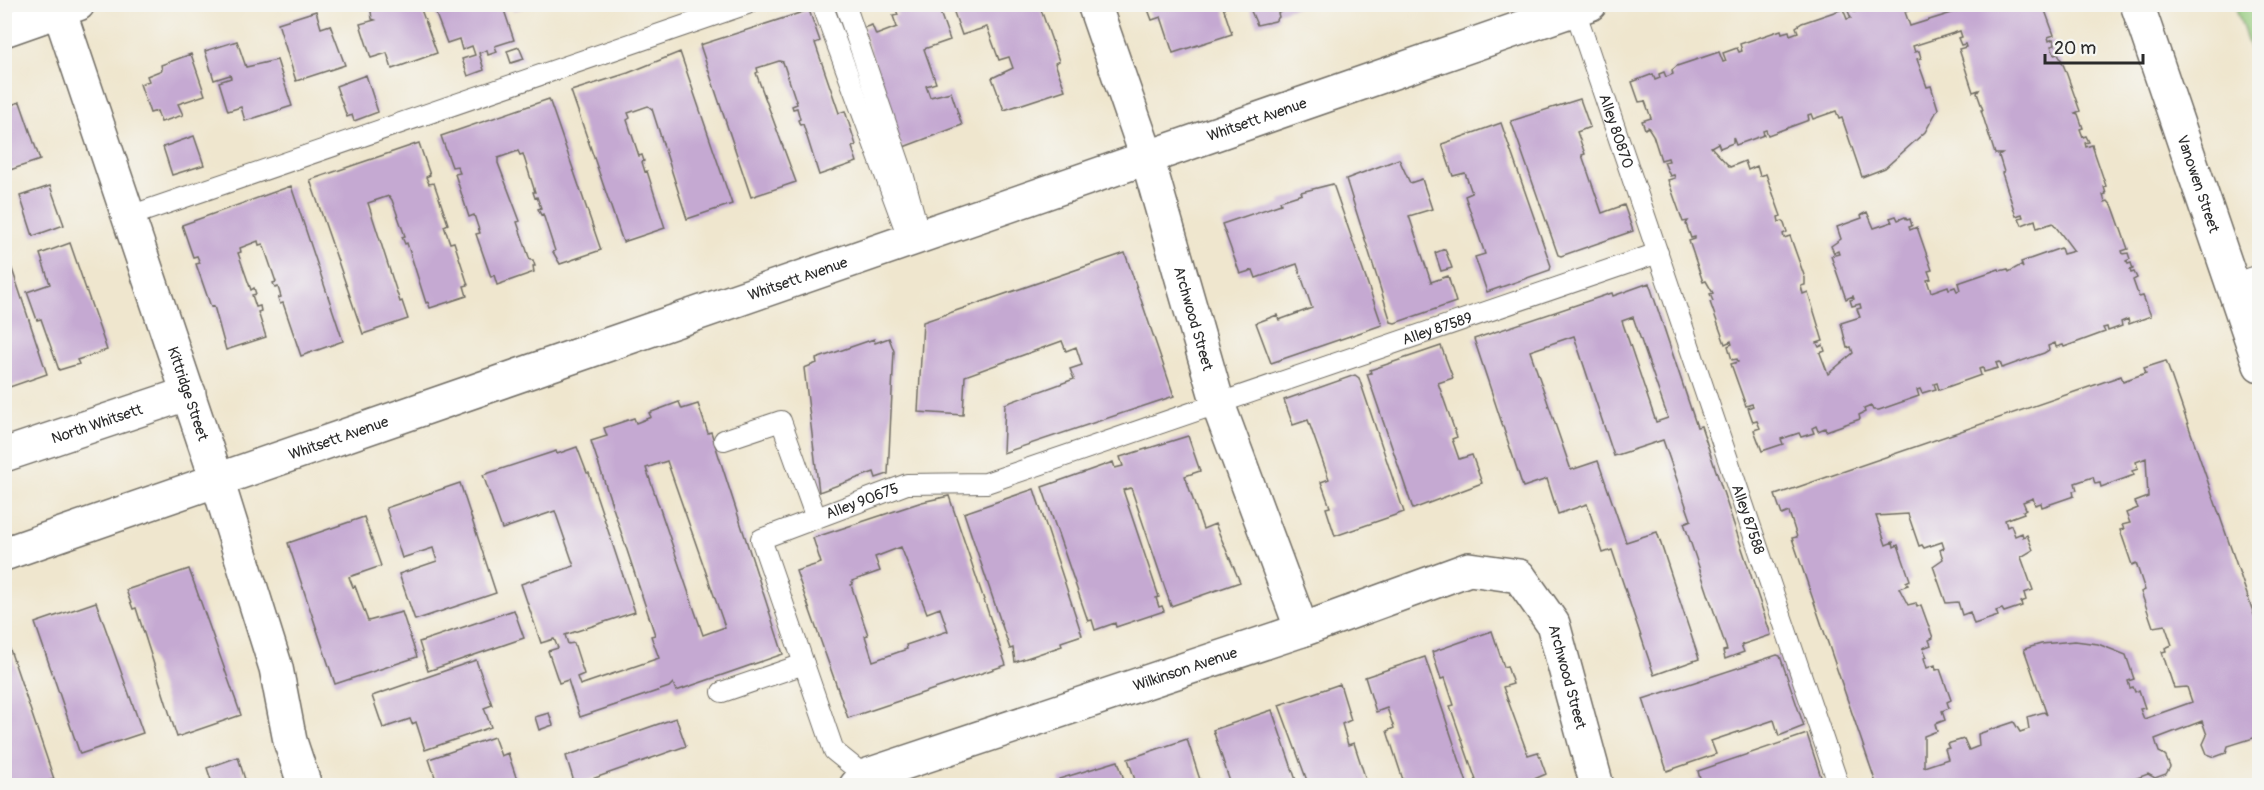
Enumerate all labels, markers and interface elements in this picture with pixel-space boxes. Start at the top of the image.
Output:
scale bar [2045,27,2142,65]
text: 20 m [2054,37,2096,60]
street label: Alley 80870 [1594,92,1637,171]
street label: Whitsett Avenue [1205,94,1310,146]
street label: Vanowen Street [2172,133,2224,236]
street label: Whitsett Avenue [745,253,851,305]
street label: Archwood Street [1169,264,1217,374]
street label: Alley 87589 [1400,308,1475,350]
street label: Kittridge Street [163,344,212,444]
street label: North Whitsett [49,400,146,448]
street label: Whitsett Avenue [286,412,392,465]
street label: Alley 90675 [823,479,901,524]
street label: Alley 87588 [1727,482,1769,557]
street label: Archwood Street [1544,623,1590,732]
street label: Wilkinson Avenue [1131,643,1240,696]

